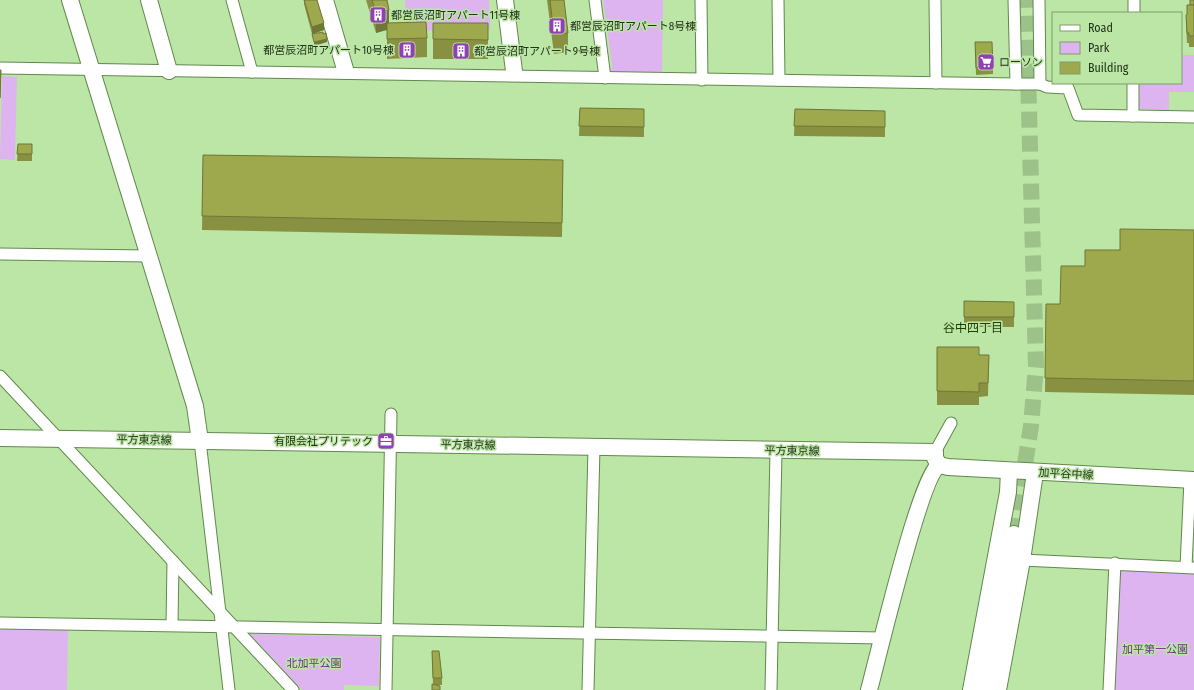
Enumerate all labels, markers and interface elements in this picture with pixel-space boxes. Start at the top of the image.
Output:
building icon: 都営辰沼町アパート11号棟 [368,5,388,25]
place label: 都営辰沼町アパート11号棟 [391,9,520,22]
legend [1052,12,1182,84]
building icon: 都営辰沼町アパート8号棟 [547,16,567,36]
place label: 都営辰沼町アパート8号棟 [570,20,696,33]
text: Road [1088,21,1113,35]
building icon: 都営辰沼町アパート10号棟 [397,40,417,60]
building icon: 都営辰沼町アパート9号棟 [451,41,471,61]
text: Park [1088,41,1110,55]
place label: 都営辰沼町アパート10号棟 [263,44,394,57]
place label: 都営辰沼町アパート9号棟 [474,45,600,58]
supermarket icon: ローソン [976,52,996,72]
place label: ローソン [999,56,1043,69]
text: Building [1088,61,1129,75]
district label: 谷中四丁目 [943,321,1003,335]
office icon: 有限会社プリテック [376,431,396,451]
street label: 平方東京線 [116,433,172,447]
place label: 有限会社プリテック [274,435,373,448]
street label: 平方東京線 [440,438,496,452]
street label: 平方東京線 [764,444,820,458]
street label: 加平谷中線 [1038,466,1094,482]
park label: 加平第一公園 [1122,643,1188,656]
park label: 北加平公園 [287,657,342,670]

